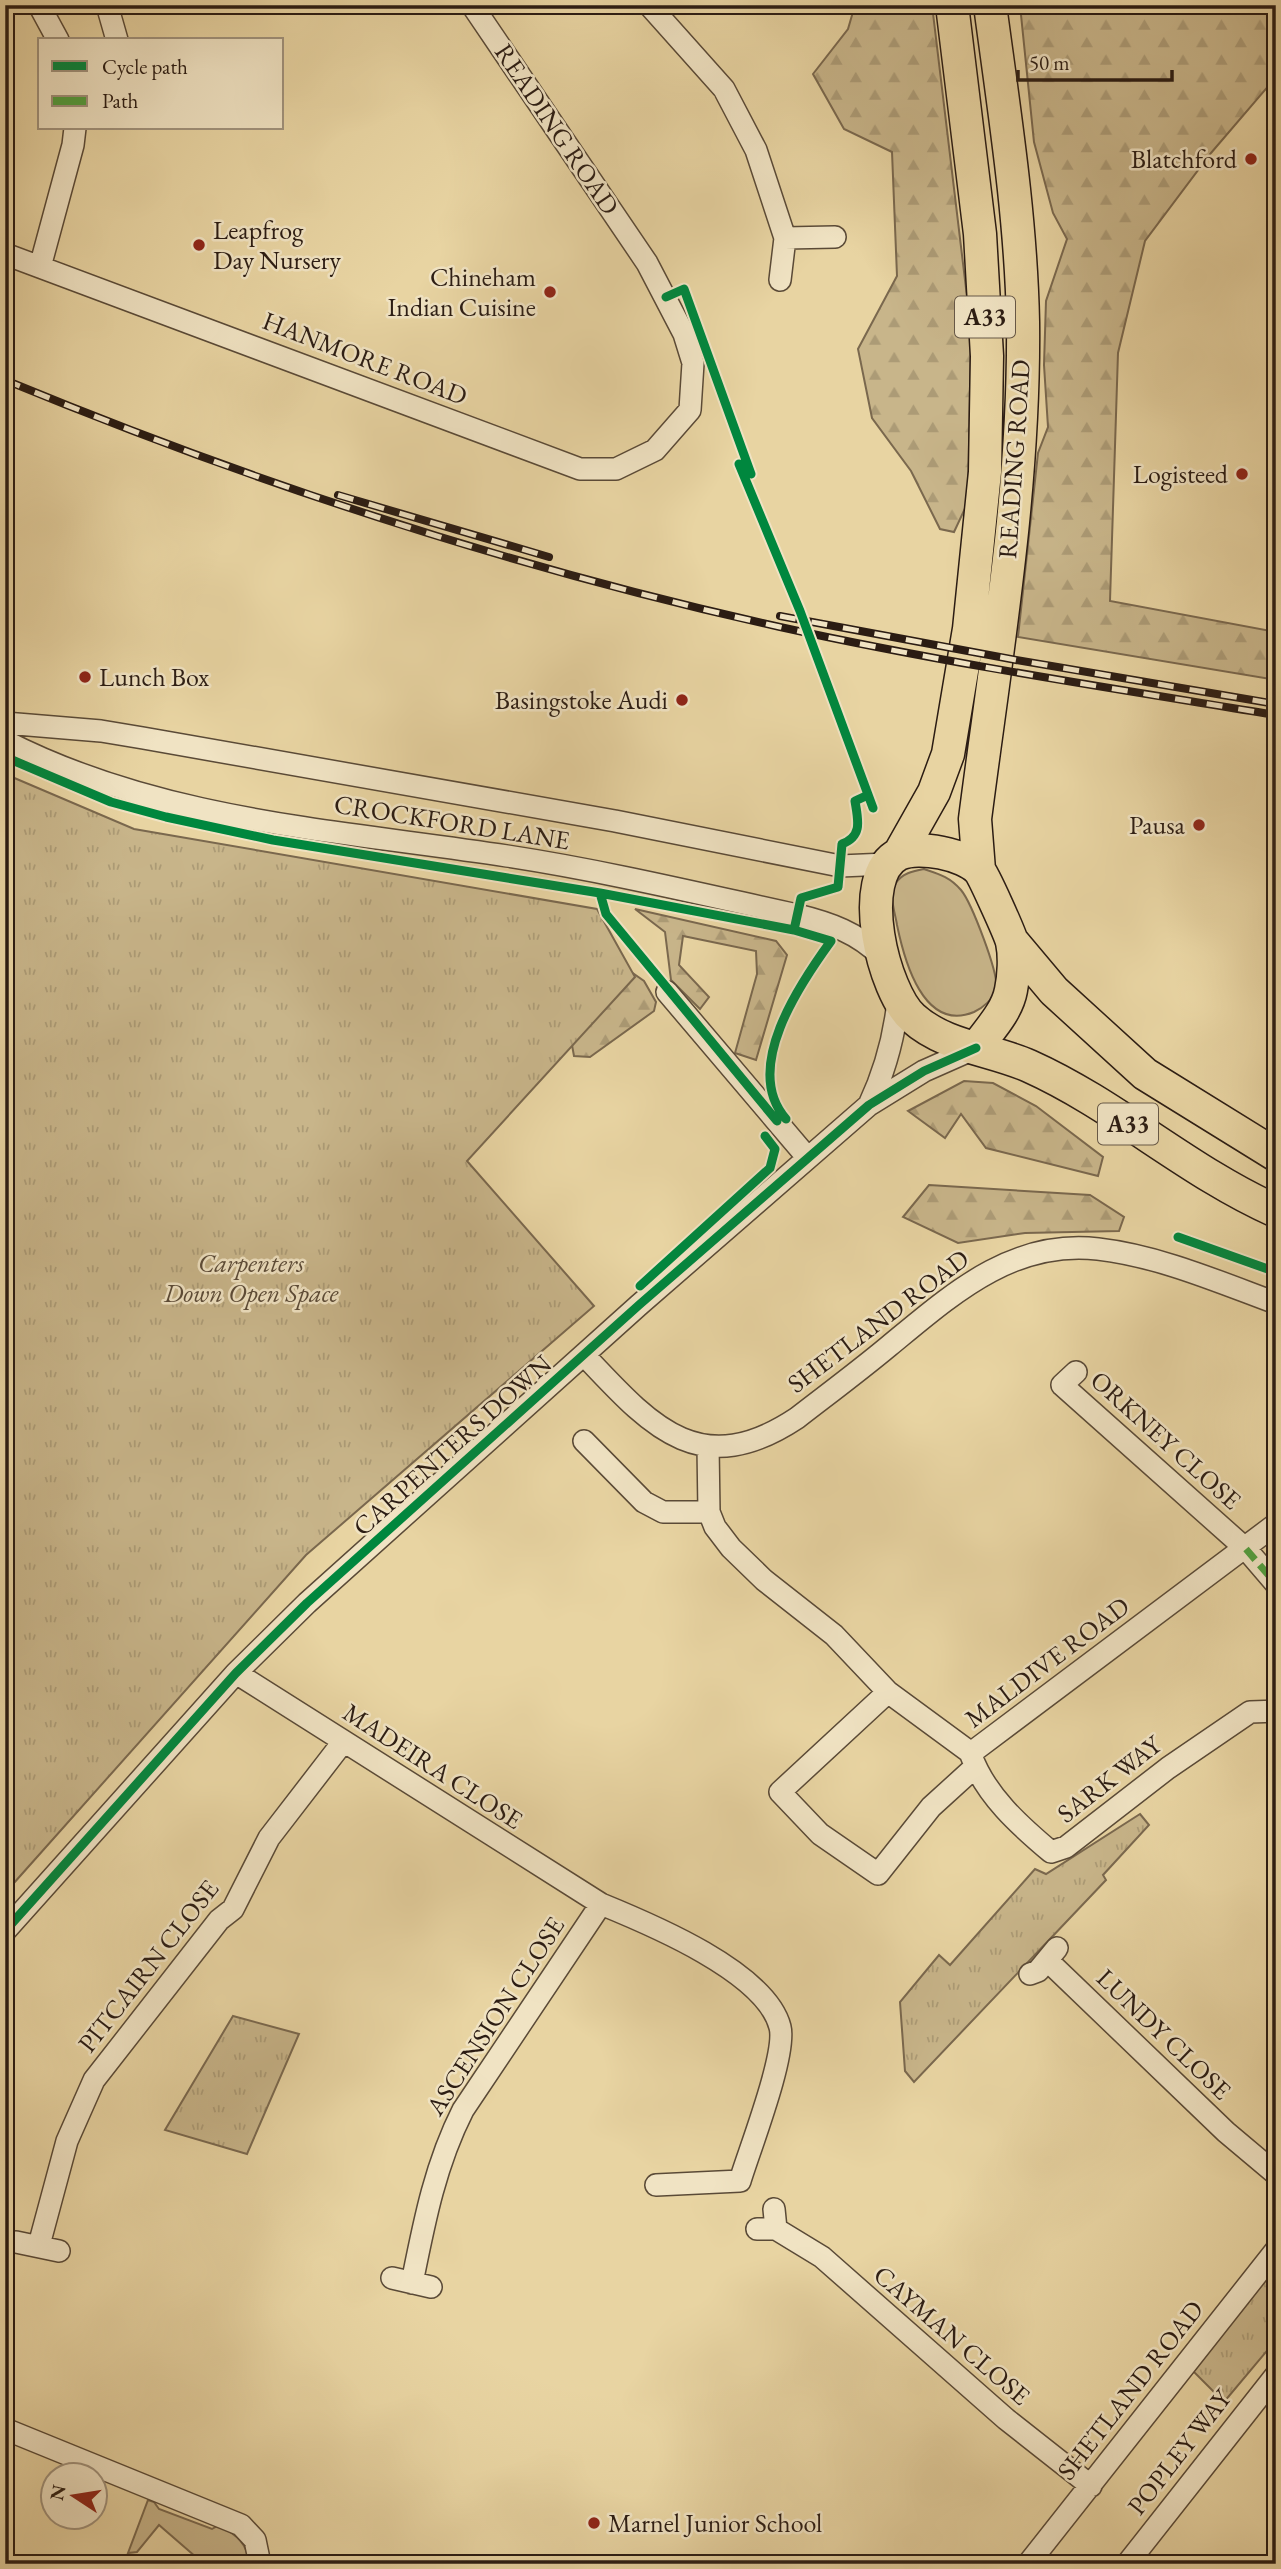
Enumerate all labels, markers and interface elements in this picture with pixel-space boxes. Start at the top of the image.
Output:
street label: READING ROAD [487,37,627,221]
legend [38,38,284,130]
scale bar [1018,38,1172,82]
text: 50 m [1029,49,1070,76]
text: Cycle path [102,53,188,80]
text: Path [102,87,139,114]
place label: Blatchford [1131,142,1238,176]
marker: Blatchford [1243,151,1259,167]
place label: Leapfrog Day Nursery [213,213,342,277]
marker: Leapfrog Day Nursery [191,237,207,253]
place label: Chineham Indian Cuisine [387,260,536,324]
marker: Chineham Indian Cuisine [542,284,558,300]
road number: A33 [955,296,1015,338]
street label: HANMORE ROAD [258,303,472,413]
street label: READING ROAD [990,358,1038,560]
place label: Logisteed [1133,457,1229,491]
marker: Logisteed [1234,466,1250,482]
place label: Lunch Box [99,660,210,694]
marker: Lunch Box [77,669,93,685]
place label: Basingstoke Audi [495,683,668,717]
marker: Basingstoke Audi [674,692,690,708]
street label: CROCKFORD LANE [332,787,572,857]
place label: Pausa [1129,808,1186,842]
marker: Pausa [1191,817,1207,833]
road number: A33 [1098,1104,1158,1144]
street label: SHETLAND ROAD [780,1242,976,1400]
park label: Carpenters Down Open Space [163,1246,339,1310]
street label: CARPENTERS DOWN [346,1347,559,1543]
street label: ORKNEY CLOSE [1083,1363,1249,1517]
street label: MALDIVE ROAD [958,1589,1136,1735]
street label: MADEIRA CLOSE [337,1695,530,1837]
street label: SARK WAY [1050,1727,1169,1830]
street label: PITCAIRN CLOSE [70,1873,226,2059]
street label: ASCENSION CLOSE [417,1910,572,2123]
street label: LUNDY CLOSE [1089,1961,1239,2107]
street label: CAYMAN CLOSE [867,2258,1038,2413]
street label: SHETLAND ROAD [1049,2293,1211,2487]
street label: POPLEY WAY [1119,2381,1240,2522]
north arrow [38,2460,108,2530]
text: N [44,2482,72,2503]
place label: Marnel Junior School [608,2506,822,2540]
marker: Marnel Junior School [586,2515,602,2531]

